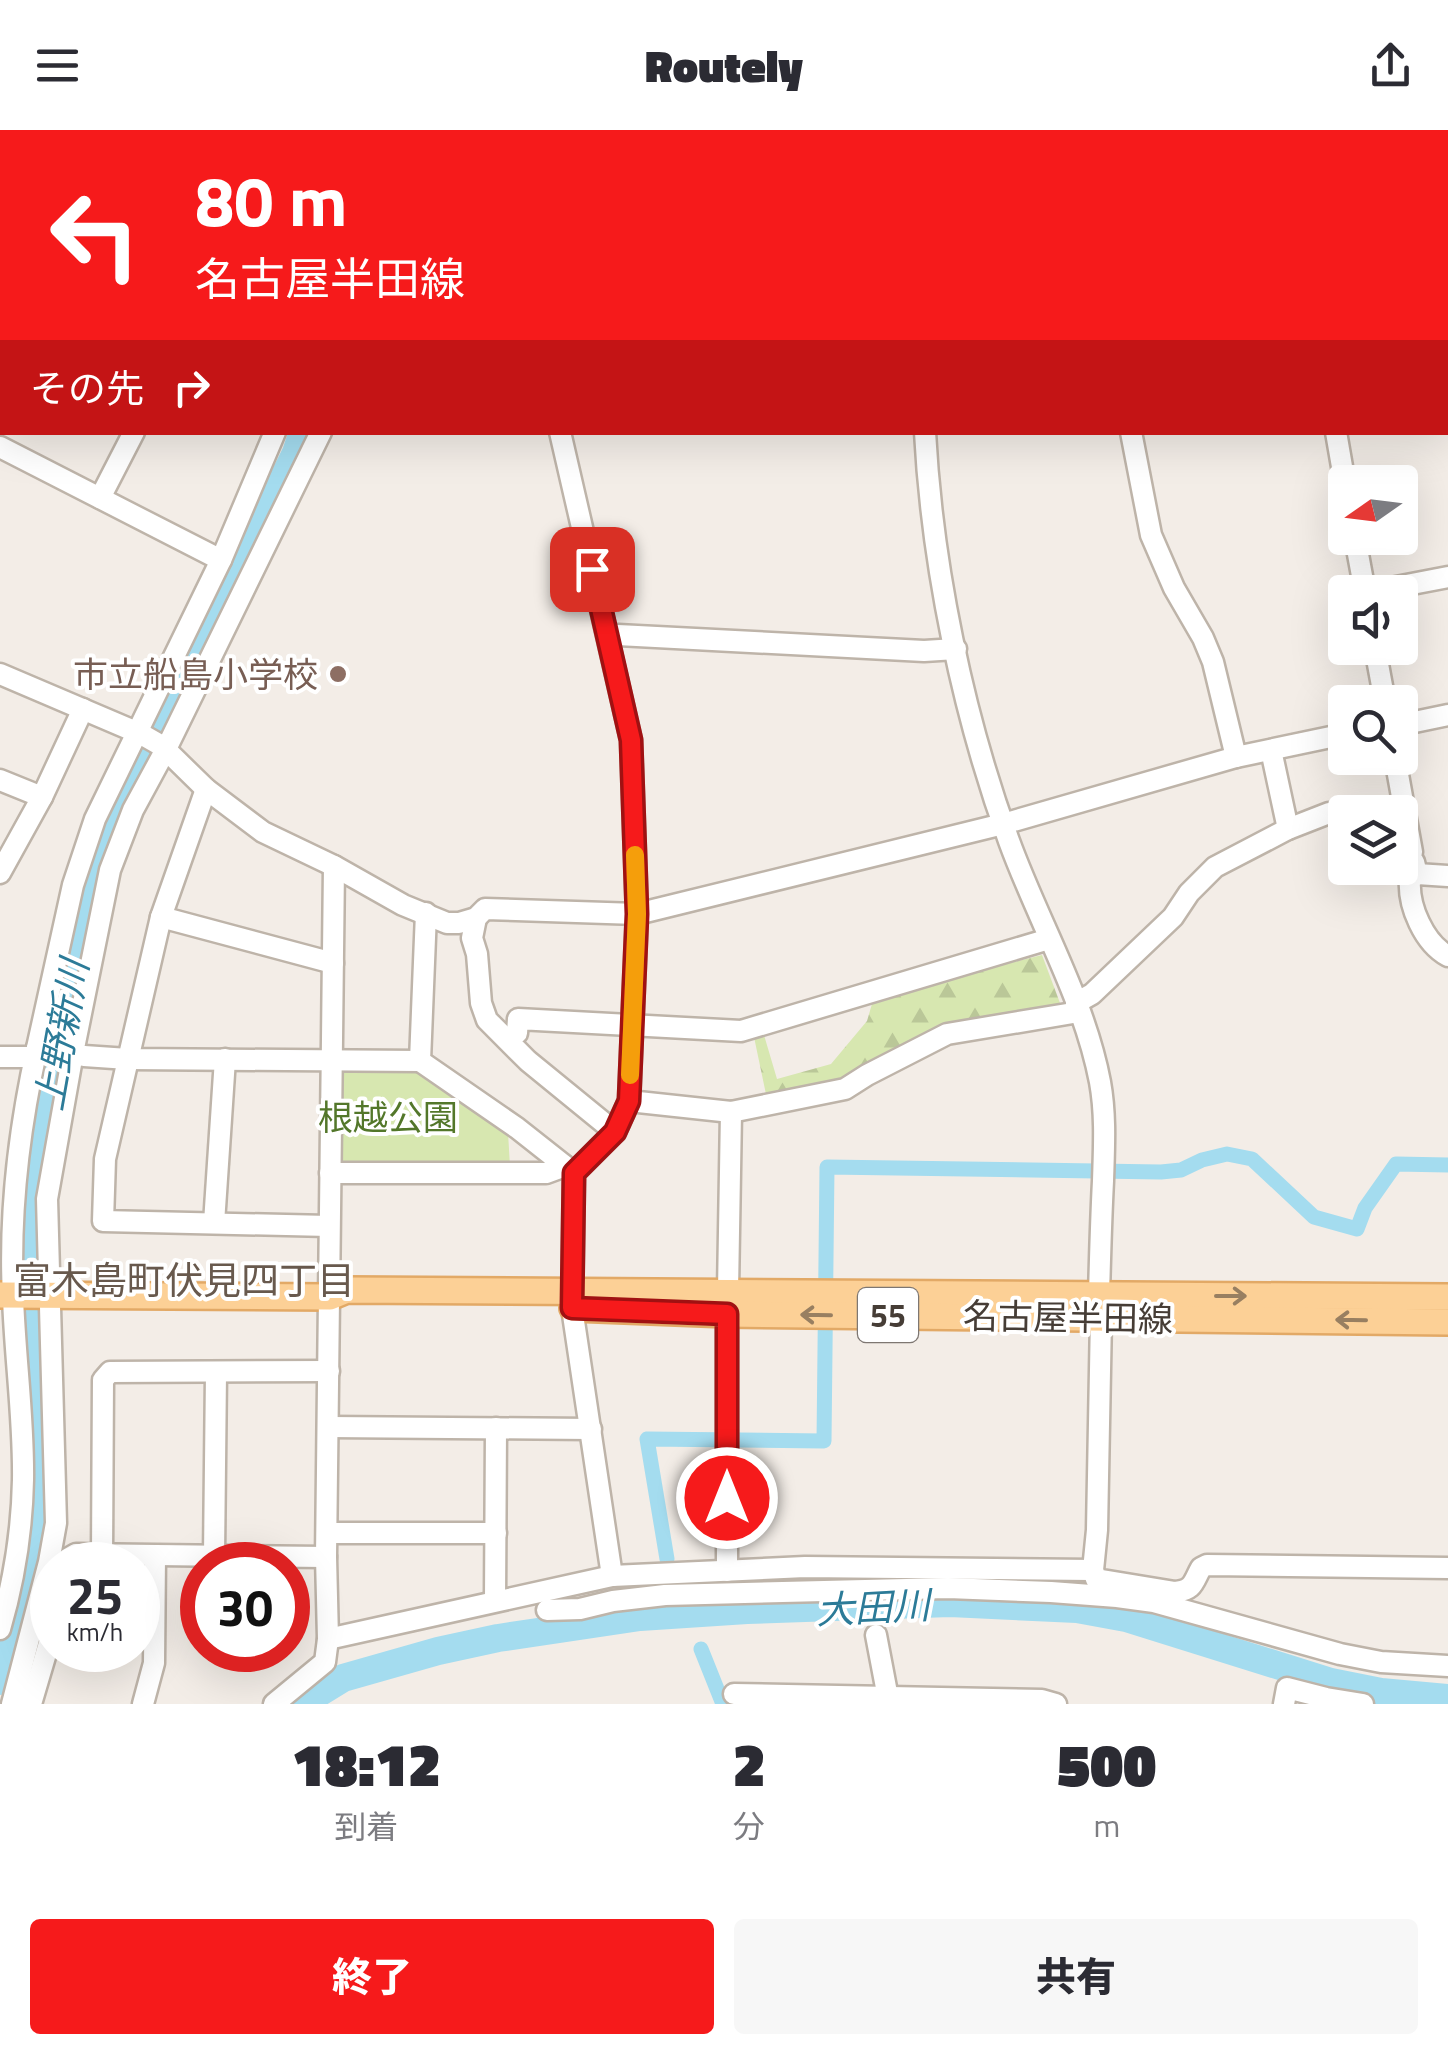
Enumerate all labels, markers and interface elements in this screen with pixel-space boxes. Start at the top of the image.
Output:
text: Routely [645,31,803,99]
icon: menu [30,38,85,93]
icon: share [1363,38,1418,93]
text: 80 m [195,147,348,253]
icon: left [30,170,160,300]
text: 名古屋半田線 [195,244,465,312]
text: その先 [30,359,144,417]
icon: right [164,360,219,415]
north arrow [1328,465,1418,555]
map controls [1328,465,1418,885]
pin [550,527,635,612]
icon: arrive [565,542,620,597]
button: sound [1328,575,1418,665]
place label: 市立船島小学校 [73,647,318,701]
marker: 市立船島小学校 [327,663,349,685]
button: search [1328,685,1418,775]
button: layers [1328,795,1418,885]
water label: 上野新川 [19,951,103,1115]
park label: 根越公園 [318,1090,458,1144]
district label: 富木島町伏見四丁目 [13,1251,355,1309]
one-way arrow [1214,1286,1246,1305]
road number: 55 [858,1288,918,1342]
street label: 名古屋半田線 [963,1288,1173,1346]
one-way arrow [800,1305,832,1324]
one-way arrow [1335,1311,1367,1330]
position arrow [675,1446,779,1550]
speed limit sign: 30 [180,1542,310,1672]
text: 25 [67,1557,123,1633]
water label: 大田川 [815,1575,935,1639]
text: km/h [67,1613,123,1651]
text: 18:12 [292,1718,441,1809]
text: 2 [733,1718,766,1809]
text: 500 [1057,1718,1156,1809]
text: m [1093,1801,1120,1849]
text: 到着 [334,1802,398,1850]
text: 分 [733,1802,765,1850]
button: 終了 [30,1919,714,2034]
button: 共有 [734,1919,1418,2034]

